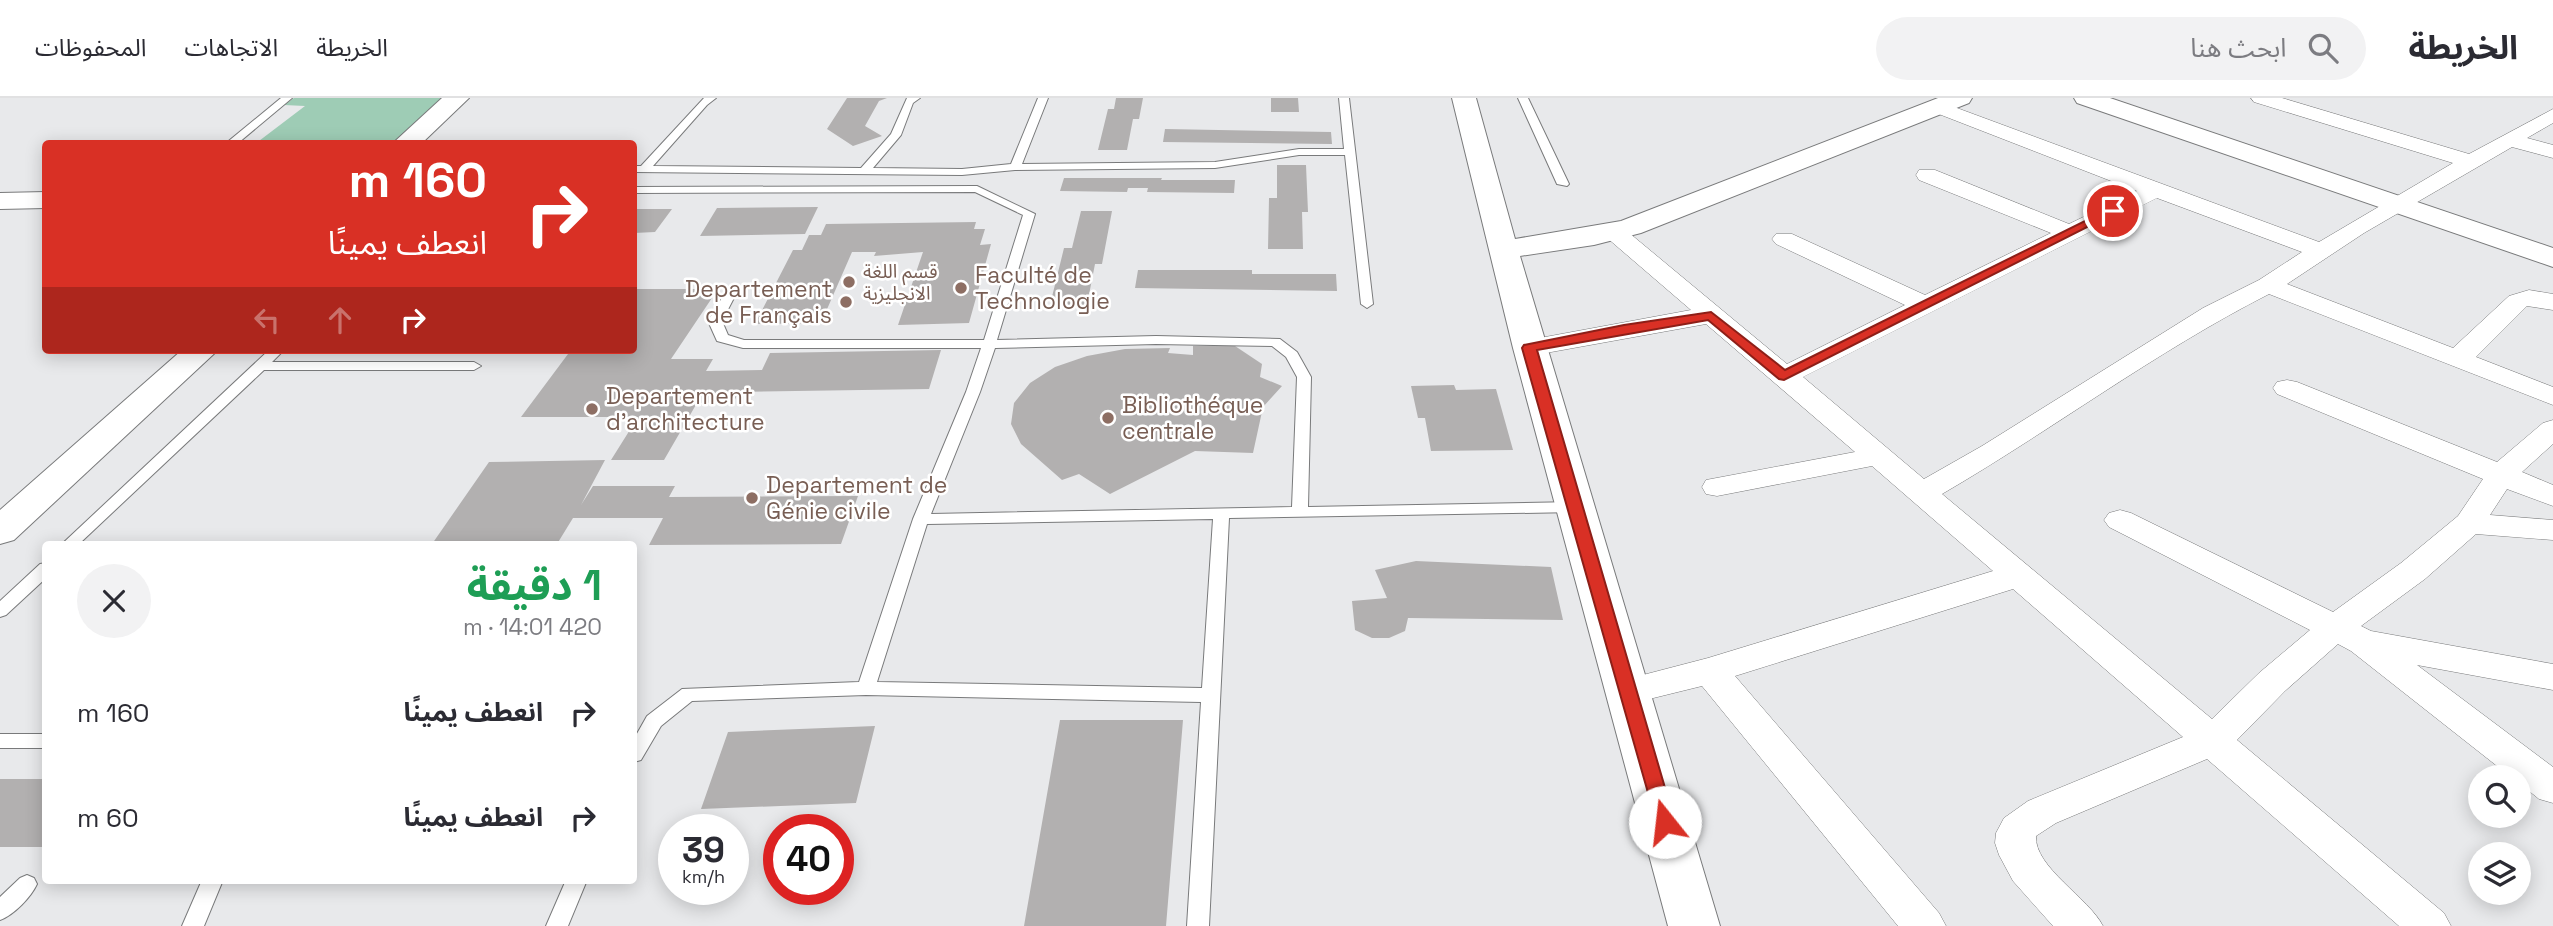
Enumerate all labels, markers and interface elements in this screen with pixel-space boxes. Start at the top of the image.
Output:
search box [1876,17,2366,80]
text: الخريطة [2408,27,2518,69]
icon: search [2304,29,2342,67]
text: ابحث هنا [2190,31,2286,65]
text: المحفوظات [35,32,146,63]
text: الاتجاهات [184,32,278,63]
text: الخريطة [316,32,388,63]
text: 160 m [349,149,487,211]
icon: right [511,168,602,259]
pin [2083,181,2143,241]
icon: arrive [2094,192,2132,230]
text: انعطف يمينًا [328,223,487,263]
place label: قسم اللغة الانجليزية [863,259,938,306]
place label: Faculté de Technologie [975,260,1110,316]
place label: Departement de Français [685,274,832,330]
marker: قسم اللغة الانجليزية [841,274,857,290]
marker: Faculté de Technologie [953,280,969,296]
marker: Departement de Français [838,294,854,310]
icon: left [248,301,286,339]
icon: ahead [321,301,359,339]
icon: right [394,301,432,339]
place label: Departement d'architecture [606,381,765,437]
place label: Bibliothéque centrale [1122,390,1263,446]
marker: Departement d'architecture [584,401,600,417]
marker: Bibliothéque centrale [1100,410,1116,426]
place label: Departement de Génie civile [766,470,947,526]
marker: Departement de Génie civile [744,490,760,506]
text: 1 دقيقة [467,559,602,612]
button: close [77,564,151,638]
text: 420 m · 14:01 [463,612,602,642]
icon: right [564,694,602,732]
text: انعطف يمينًا [403,695,543,729]
text: 160 m [77,696,150,730]
map controls [2468,765,2531,905]
button: search [2468,765,2531,828]
position arrow [1628,785,1702,859]
icon: right [564,799,602,837]
text: انعطف يمينًا [403,800,543,834]
text: 60 m [77,801,139,835]
speed limit sign: 40 [763,814,854,905]
text: 39 [682,828,725,872]
button: layers [2468,842,2531,905]
text: km/h [682,865,725,888]

